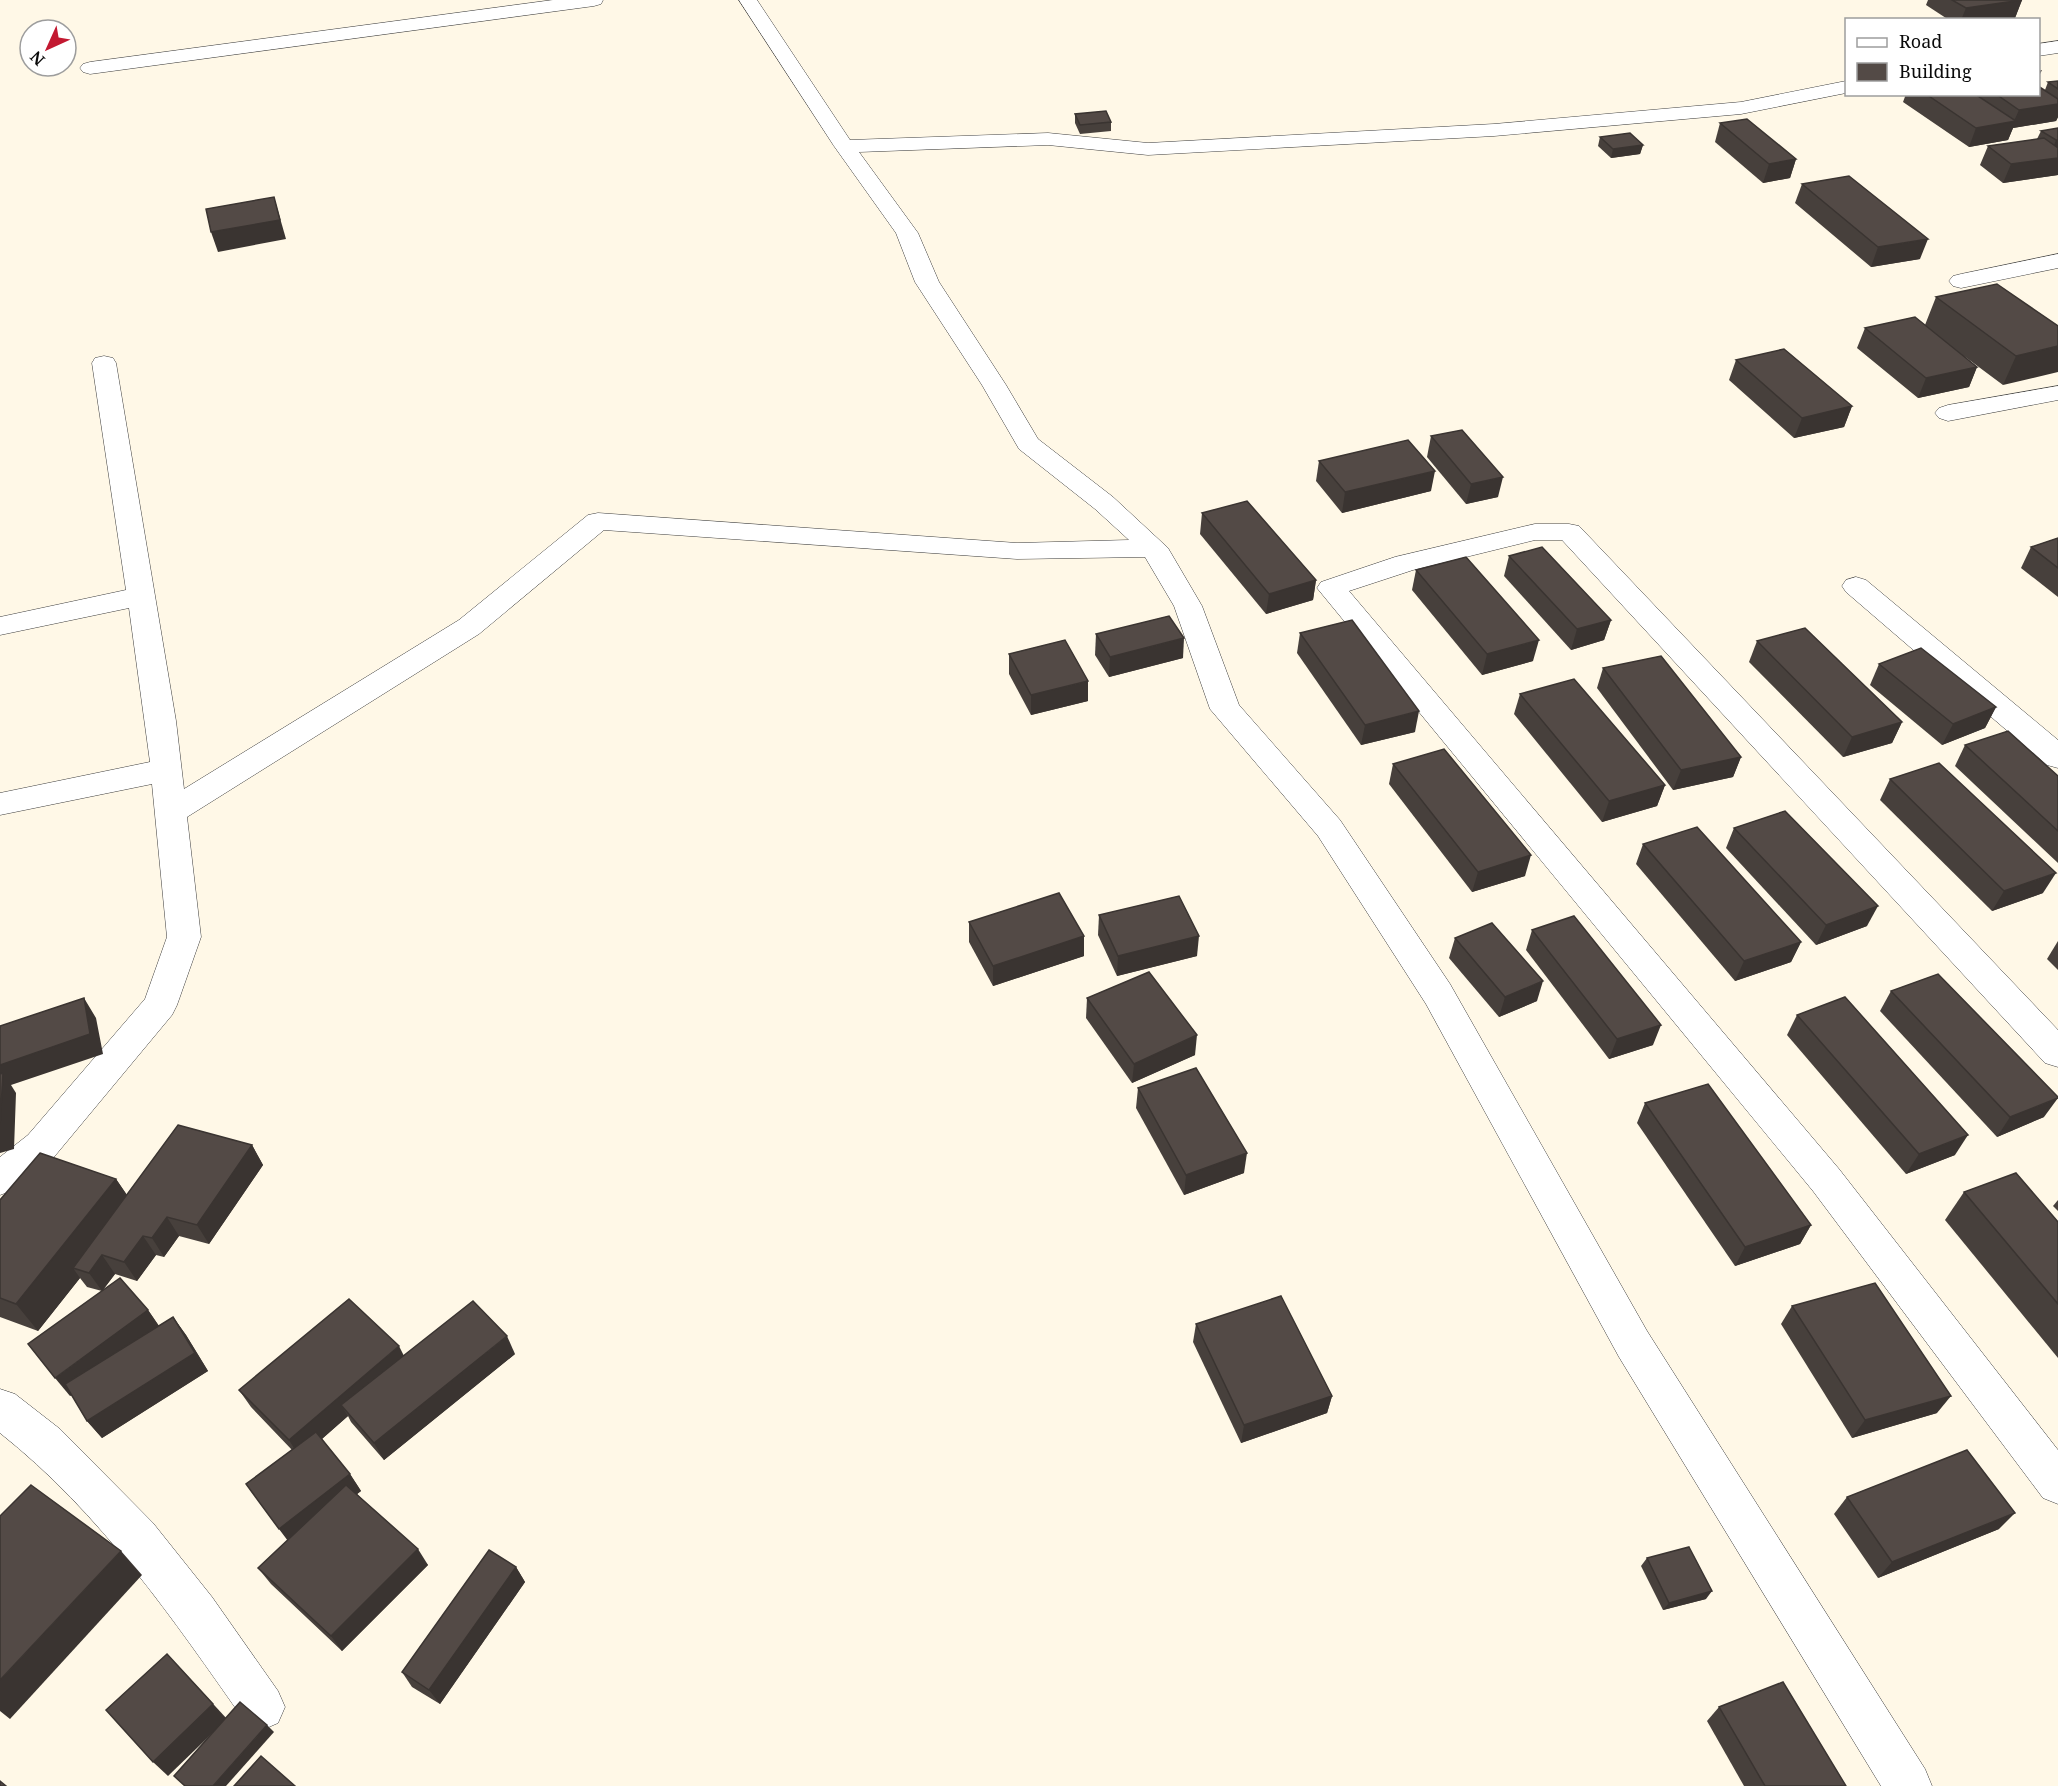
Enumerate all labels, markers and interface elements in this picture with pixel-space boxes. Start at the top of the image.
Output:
north arrow [18,18,78,78]
legend [1845,18,2040,96]
text: Road [1899,29,1942,53]
text: N [25,46,50,71]
text: Building [1899,59,1972,83]

